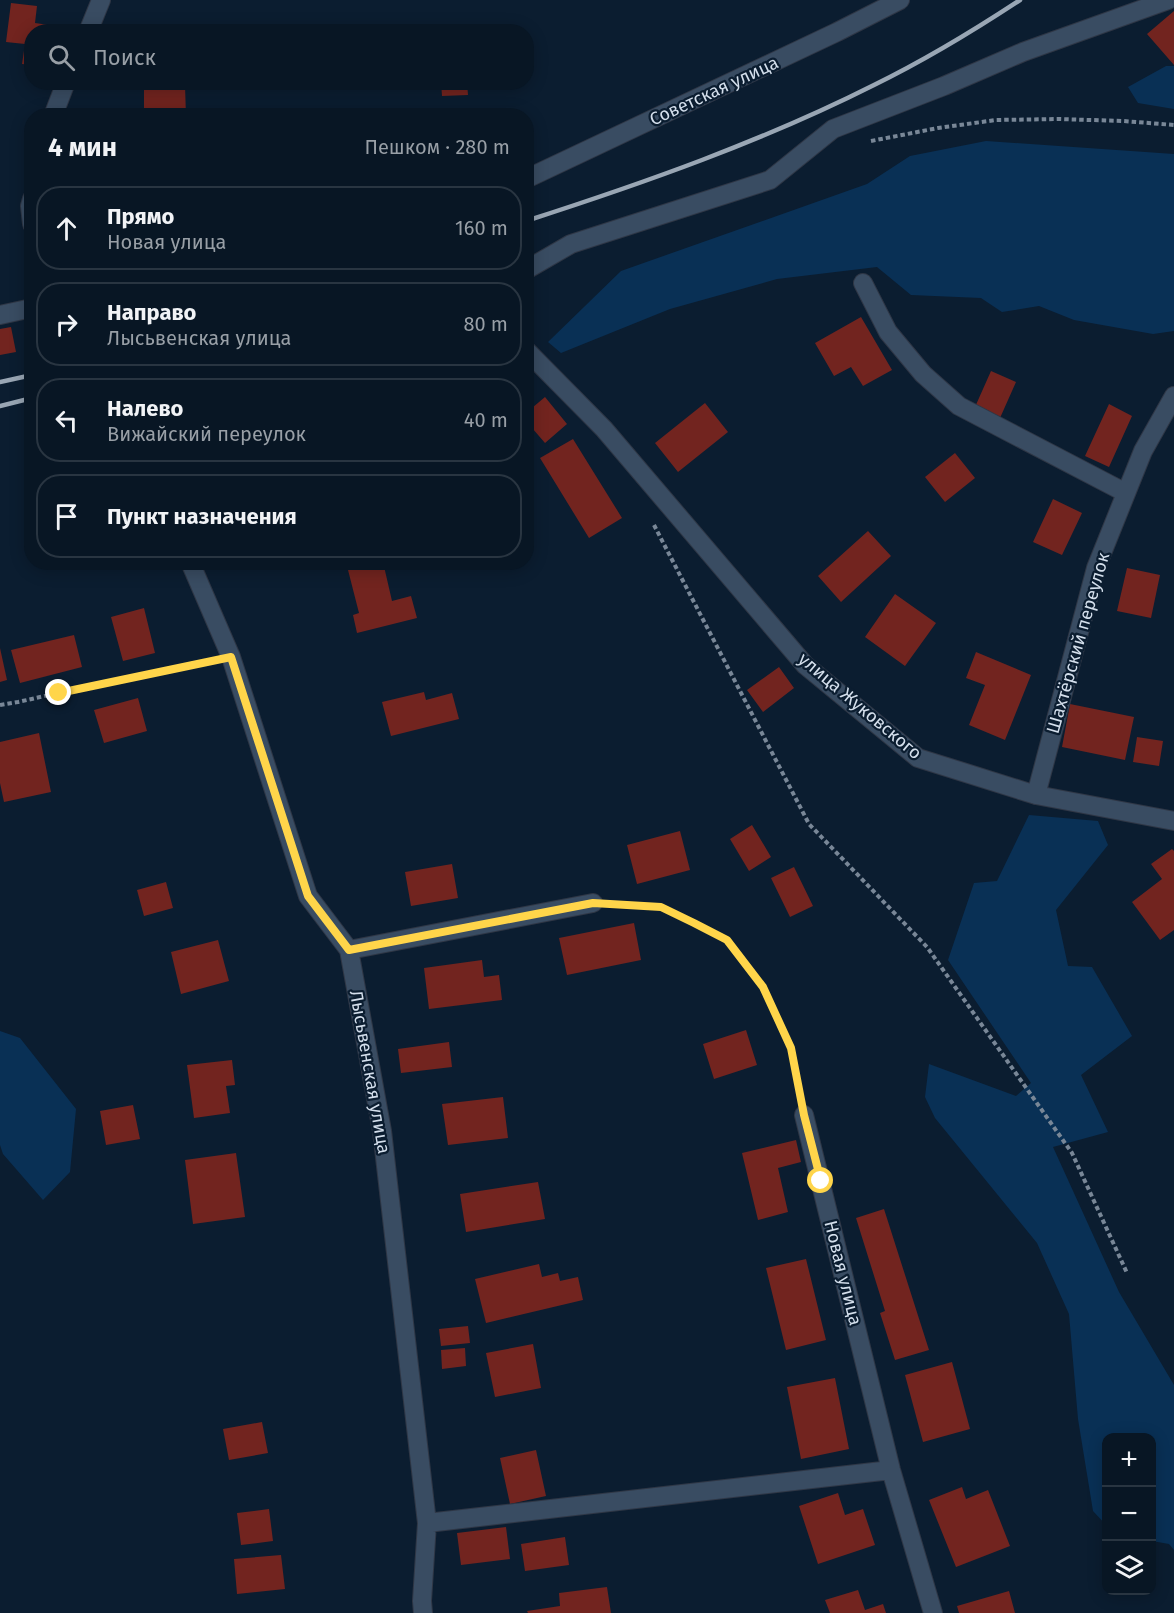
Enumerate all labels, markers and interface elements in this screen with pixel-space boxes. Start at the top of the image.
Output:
search box [24,24,534,90]
icon: search [45,41,78,74]
text: Поиск [93,44,156,71]
street label: Советская улица [646,52,782,130]
text: 4 мин [48,132,117,163]
text: Пешком · 280 m [364,135,510,159]
text: Прямо [107,203,174,230]
icon: ahead [50,212,83,245]
text: 160 m [455,216,508,240]
text: Новая улица [107,230,226,254]
text: Направо [107,299,196,326]
icon: right [50,308,83,341]
text: 80 m [463,312,508,336]
text: Лысьвенская улица [107,326,291,350]
text: Налево [107,395,183,422]
icon: left [50,404,83,437]
text: 40 m [464,408,508,432]
text: Вижайский переулок [107,422,306,446]
icon: arrive [50,500,83,533]
text: Пункт назначения [107,503,297,530]
street label: Шахтёрский переулок [1042,549,1115,736]
street label: улица Жуковского [794,648,926,764]
route end [45,679,71,705]
street label: Лысьвенская улица [345,988,395,1156]
route start [807,1167,833,1193]
street label: Новая улица [819,1218,867,1328]
map controls [1102,1433,1156,1595]
button: + [1102,1433,1156,1487]
button: − [1102,1487,1156,1541]
button: layers [1102,1541,1156,1595]

